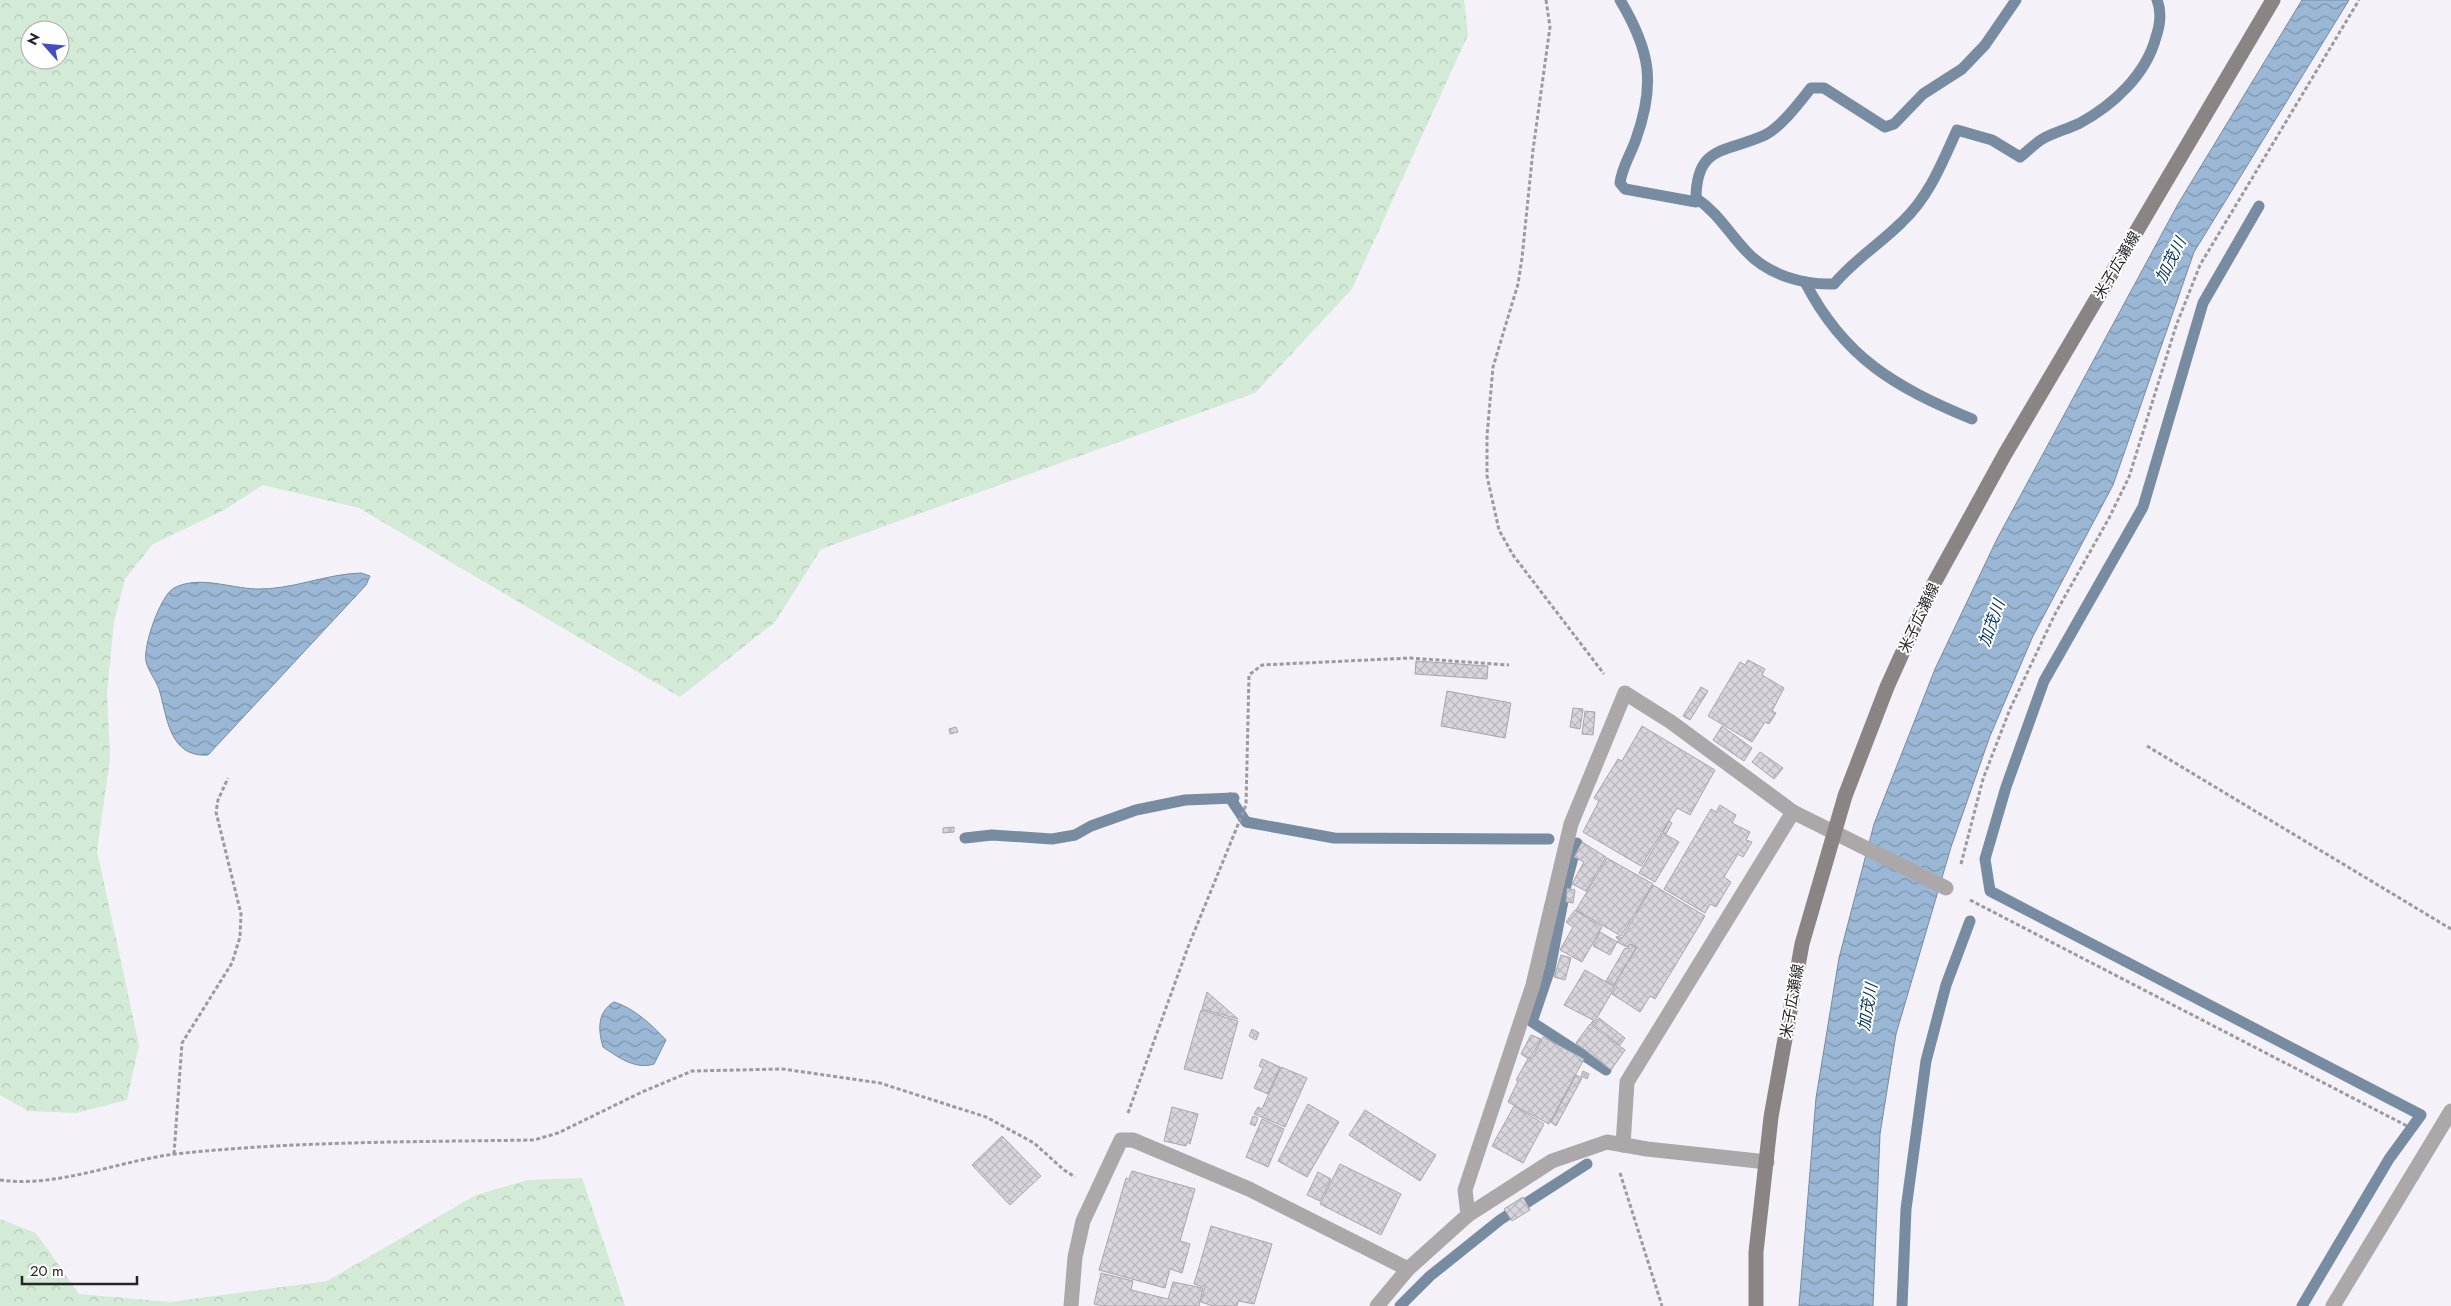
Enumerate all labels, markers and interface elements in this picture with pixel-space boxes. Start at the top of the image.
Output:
north arrow [20,20,70,70]
text: N [22,30,45,49]
street label: 米子広瀬線 [2088,227,2146,303]
water label: 加茂川 [2149,232,2192,287]
street label: 米子広瀬線 [1893,579,1945,657]
water label: 加茂川 [1972,595,2011,650]
street label: 米子広瀬線 [1775,962,1809,1040]
water label: 加茂川 [1852,979,1883,1033]
scale bar [22,1254,138,1286]
text: 20 m [30,1260,64,1282]

